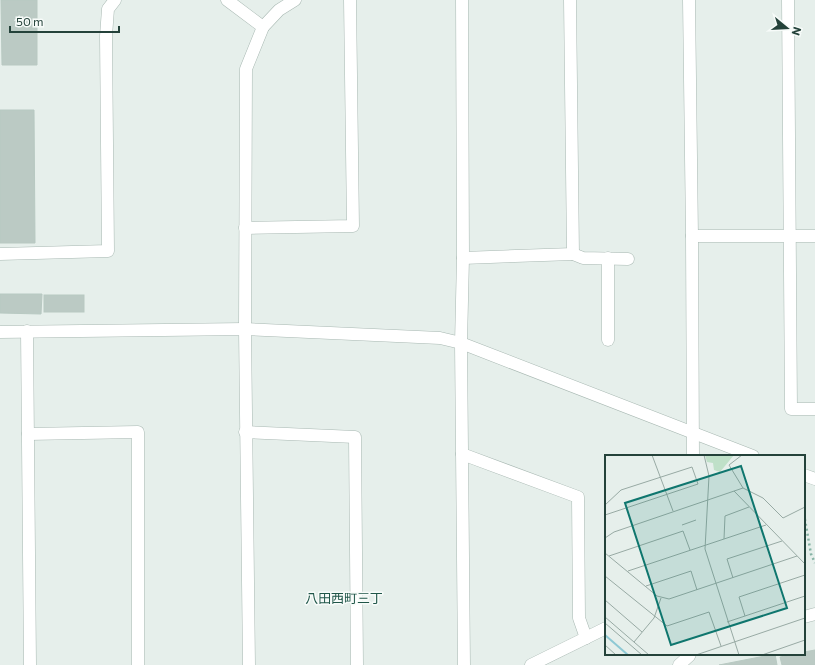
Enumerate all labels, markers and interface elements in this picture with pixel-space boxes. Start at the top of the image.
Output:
scale bar [10,8,119,34]
north arrow [767,8,807,48]
text: 50 m [16,14,44,28]
text: N [790,25,804,37]
inset map [605,455,805,655]
district label: 八田西町三丁 [305,590,383,606]

